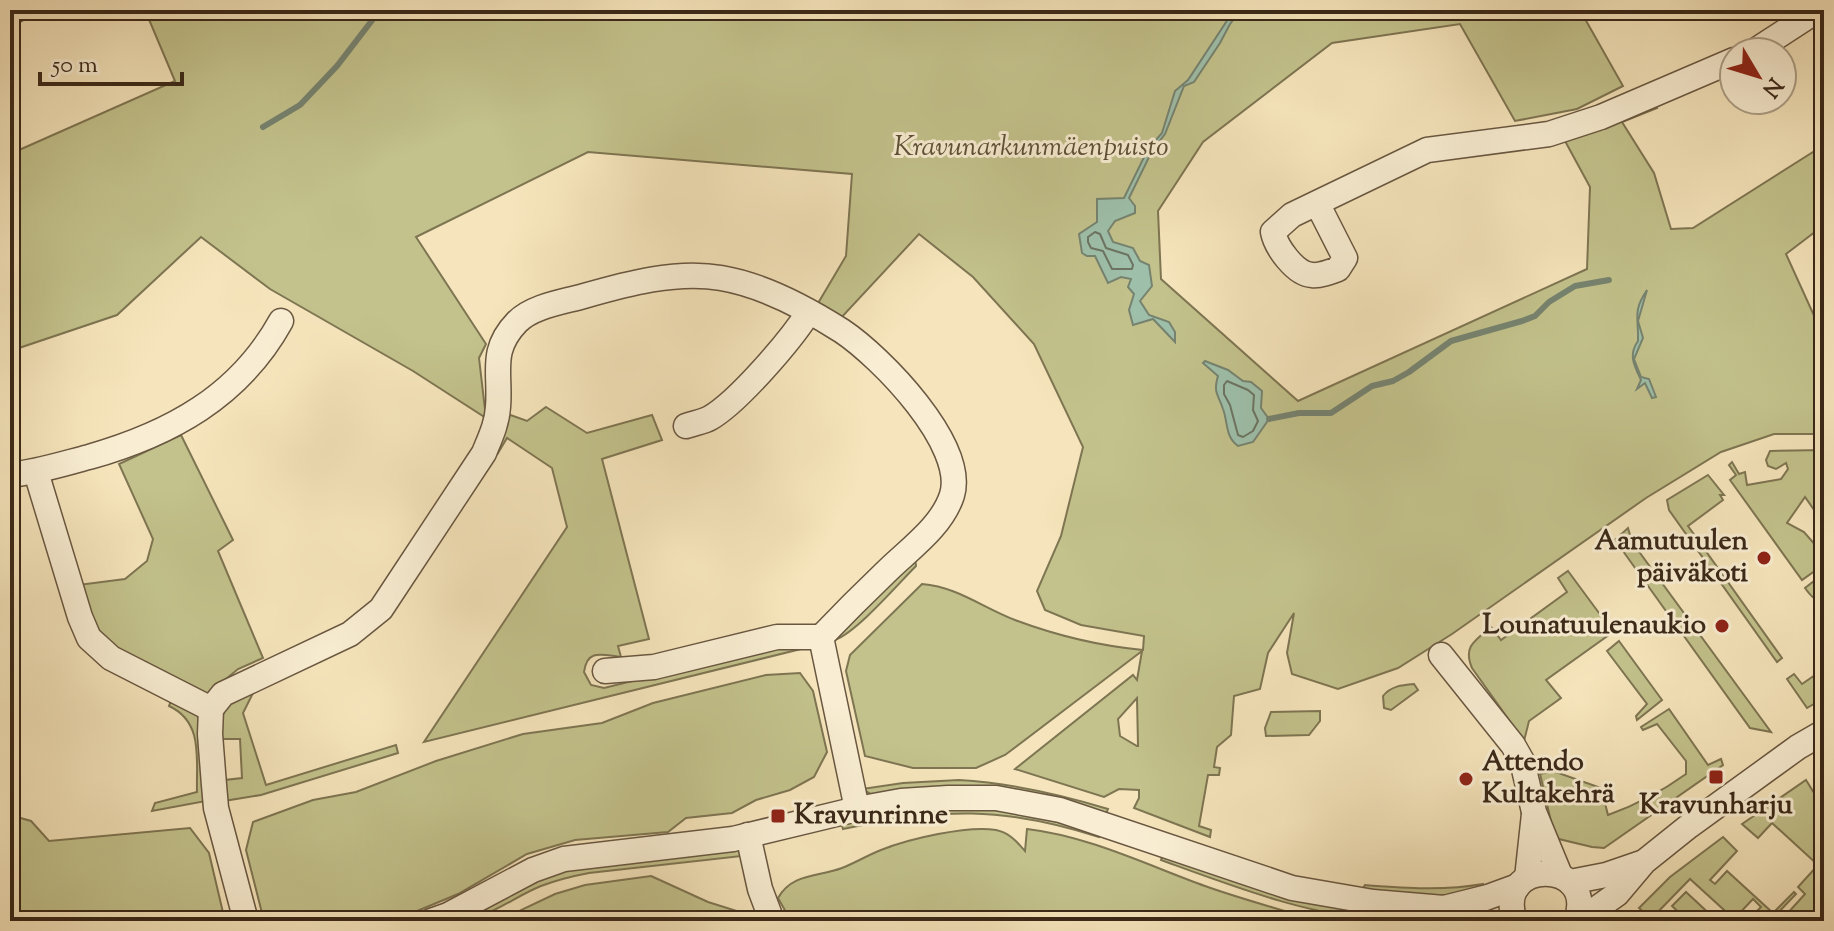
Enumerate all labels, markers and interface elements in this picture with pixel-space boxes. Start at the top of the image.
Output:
scale bar [40,36,182,86]
north arrow [1718,36,1798,116]
text: 50 m [50,49,98,83]
text: N [1753,70,1789,104]
park label: Kravunarkunmäenpuisto [894,128,1168,168]
place label: Aamutuulen päiväkoti [1594,522,1748,594]
marker: Aamutuulen päiväkoti [1755,549,1773,567]
place label: Lounatuulenaukio [1483,606,1706,646]
marker: Lounatuulenaukio [1713,617,1731,635]
place label: Attendo Kultakehrä [1482,743,1615,815]
marker: Kravunharju [1707,768,1725,786]
marker: Attendo Kultakehrä [1457,770,1475,788]
place label: Kravunharju [1639,786,1794,826]
place label: Kravunrinne [794,796,948,836]
marker: Kravunrinne [769,807,787,825]

